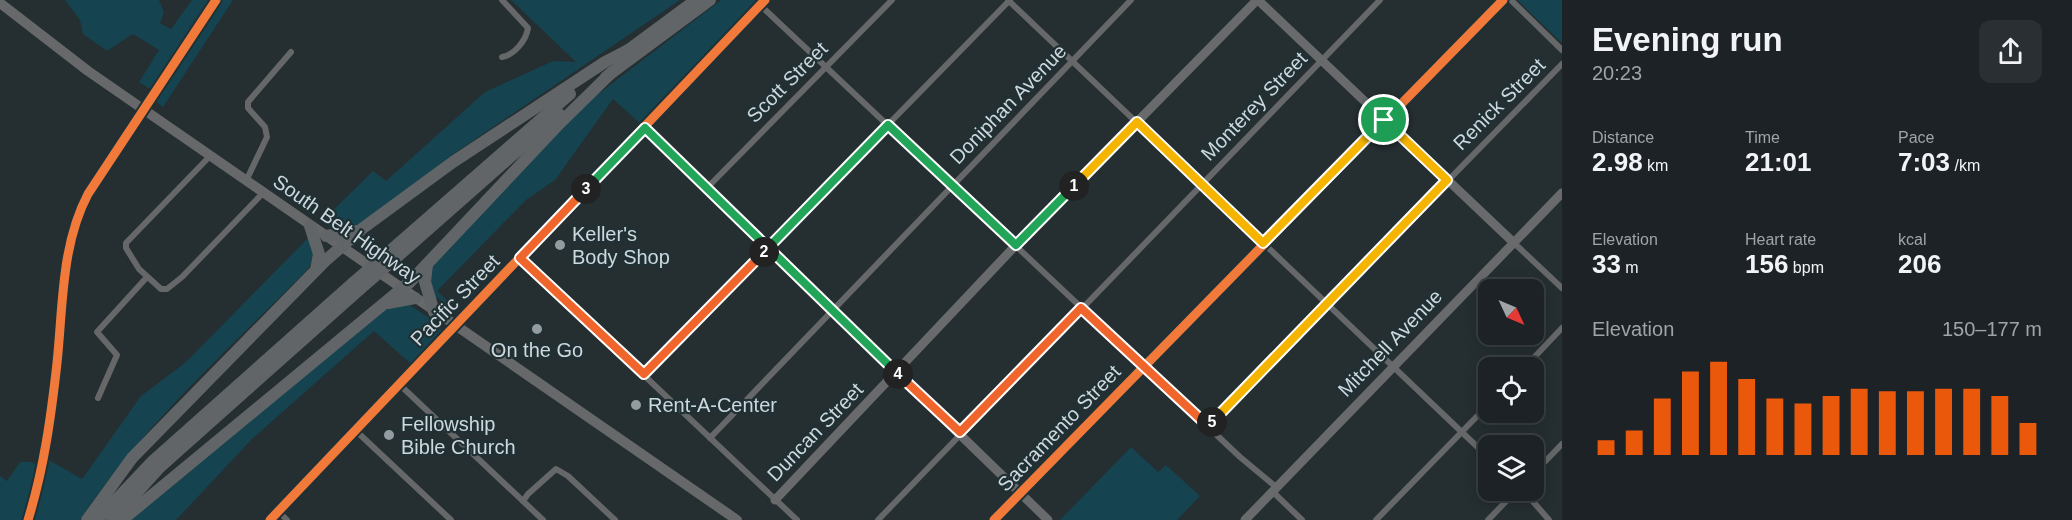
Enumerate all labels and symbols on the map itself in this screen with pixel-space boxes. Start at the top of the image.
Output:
street label: Scott Street [742,37,832,127]
street label: Doniphan Avenue [945,40,1071,168]
street label: Monterey Street [1197,47,1312,165]
street label: Renick Street [1449,53,1550,154]
pin [1358,94,1409,145]
street label: South Belt Highway [269,170,425,288]
pin: 1 [1059,171,1089,201]
pin: 3 [571,174,601,204]
place label: Keller's Body Shop [572,223,670,268]
pin: 2 [749,237,779,267]
marker: Keller's Body Shop [553,238,567,252]
street label: Pacific Street [406,250,504,350]
north arrow [1478,279,1544,345]
street label: Mitchell Avenue [1334,285,1446,401]
marker: On the Go [530,322,544,336]
place label: On the Go [491,339,583,361]
pin: 4 [883,359,913,389]
street label: Sacramento Street [993,360,1125,496]
street label: Duncan Street [763,378,868,486]
place label: Rent-A-Center [648,394,777,416]
marker: Rent-A-Center [629,398,643,412]
pin: 5 [1197,407,1227,437]
place label: Fellowship Bible Church [401,413,516,458]
marker: Fellowship Bible Church [382,428,396,442]

